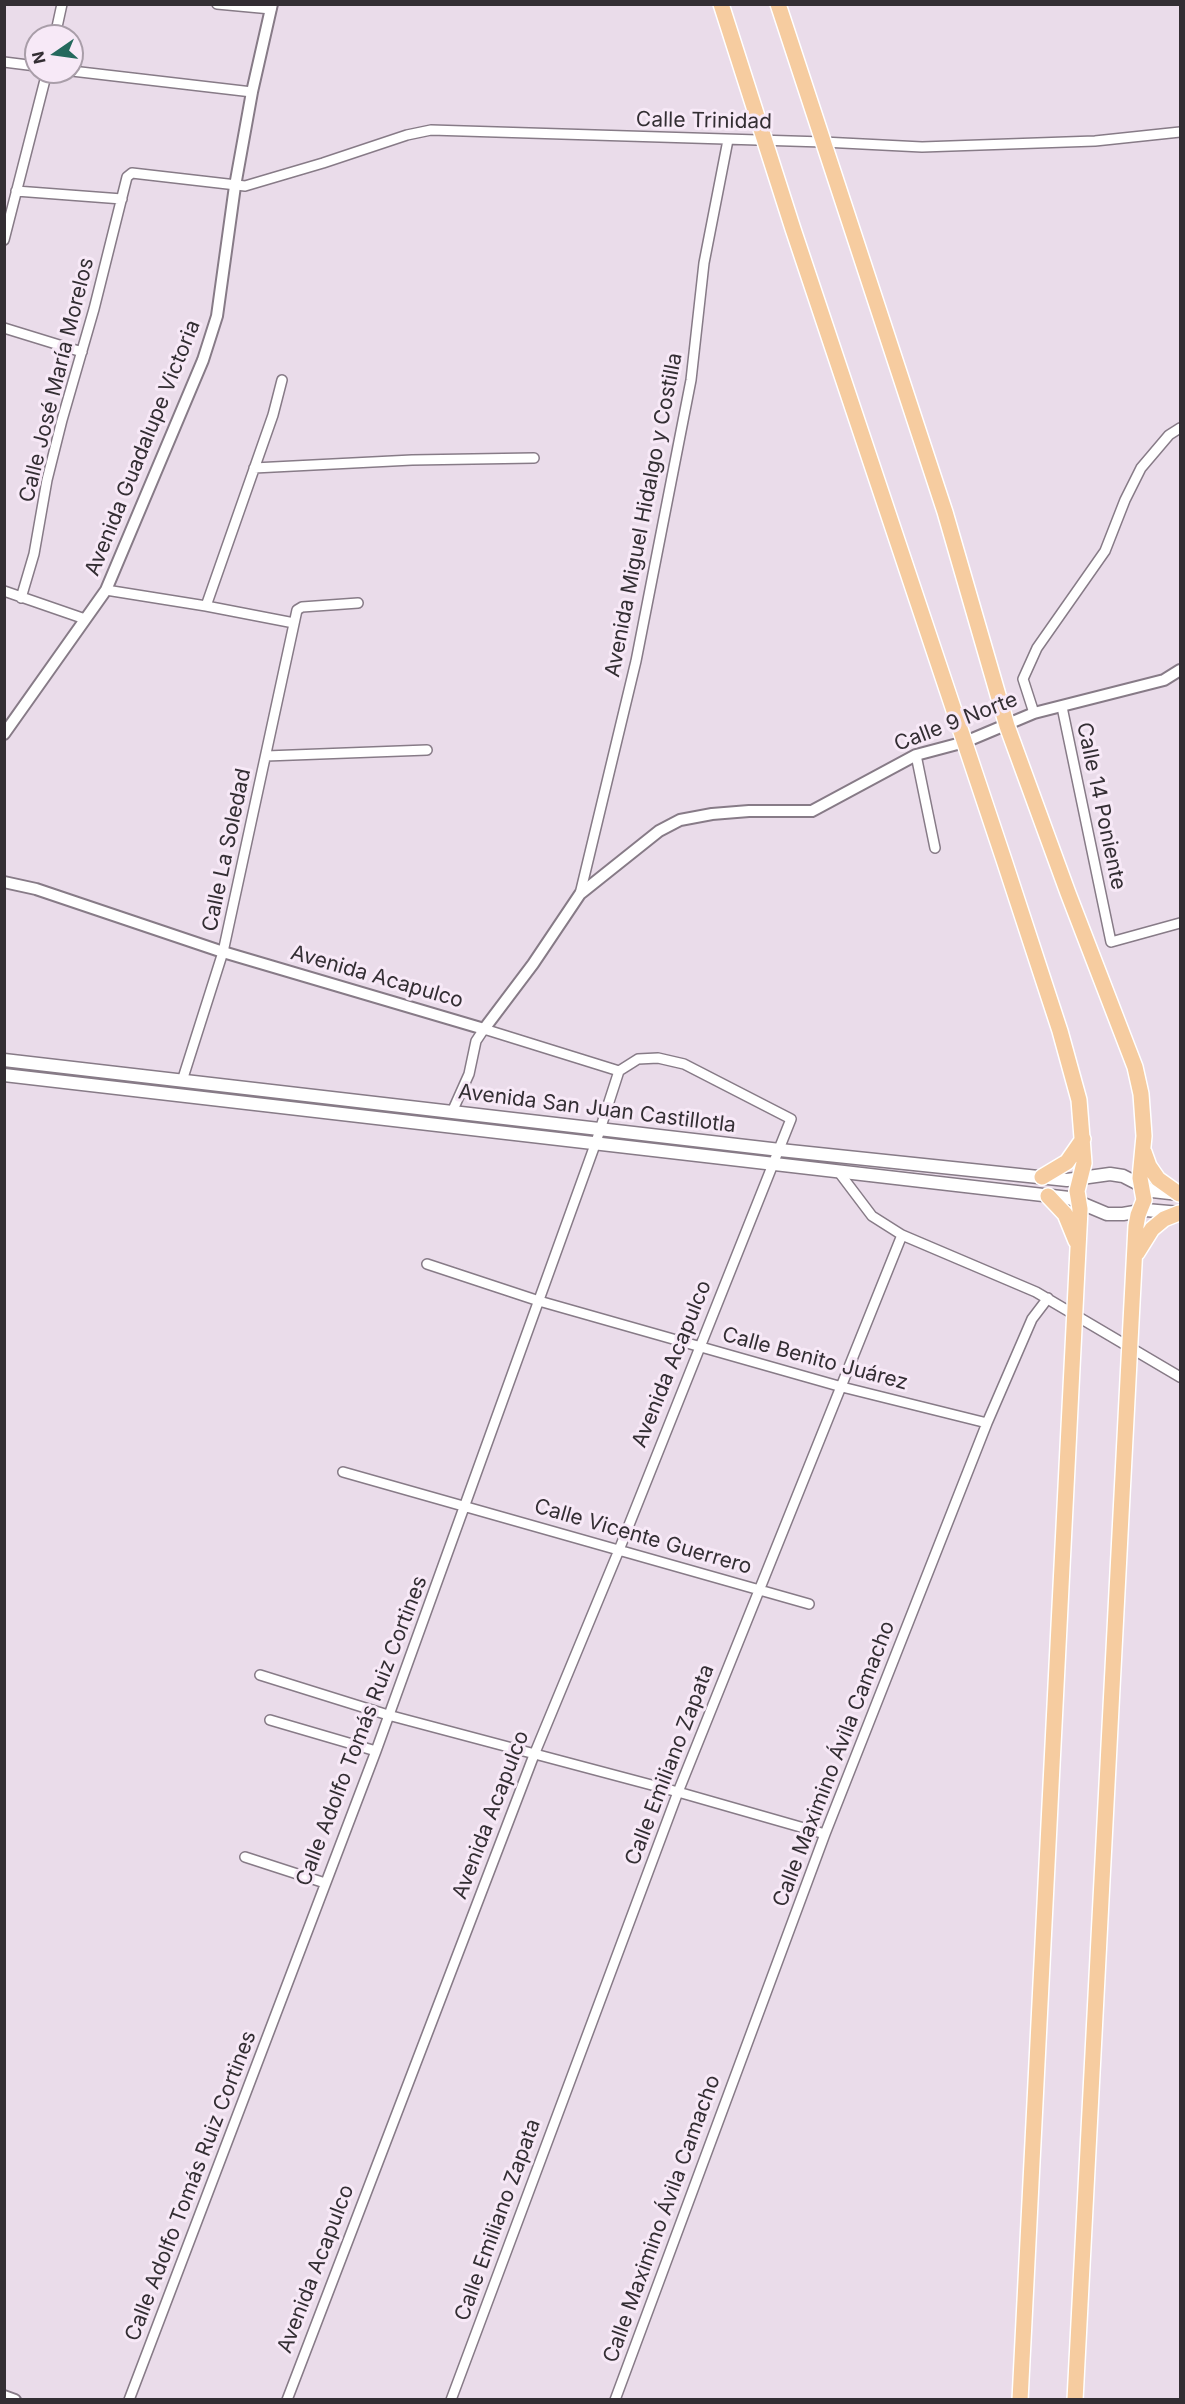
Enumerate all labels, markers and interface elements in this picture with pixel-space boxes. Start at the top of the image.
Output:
north arrow [24,24,84,84]
text: N [27,49,50,66]
street label: Calle Trinidad [636,107,772,135]
street label: Calle José María Morelos [14,255,100,505]
street label: Avenida Guadalupe Victoria [80,316,206,580]
street label: Avenida Miguel Hidalgo y Costilla [600,351,688,679]
street label: Calle 9 Norte [891,687,1021,757]
street label: Calle 14 Poniente [1071,720,1131,892]
street label: Calle La Soledad [197,766,257,934]
street label: Avenida Acapulco [288,940,466,1014]
street label: Avenida San Juan Castillotla [457,1079,737,1139]
street label: Avenida Acapulco [627,1277,717,1451]
street label: Calle Benito Juárez [719,1322,911,1396]
street label: Calle Vicente Guerrero [531,1494,755,1580]
street label: Calle Adolfo Tomás Ruiz Cortines [291,1572,433,1890]
street label: Calle Maximino Ávila Camacho [768,1617,900,1911]
street label: Calle Emiliano Zapata [620,1661,720,1869]
street label: Avenida Acapulco [447,1727,535,1903]
street label: Calle Adolfo Tomás Ruiz Cortines [120,2027,262,2345]
street label: Calle Maximino Ávila Camacho [598,2072,726,2366]
street label: Calle Emiliano Zapata [450,2116,546,2324]
street label: Avenida Acapulco [272,2181,360,2357]

